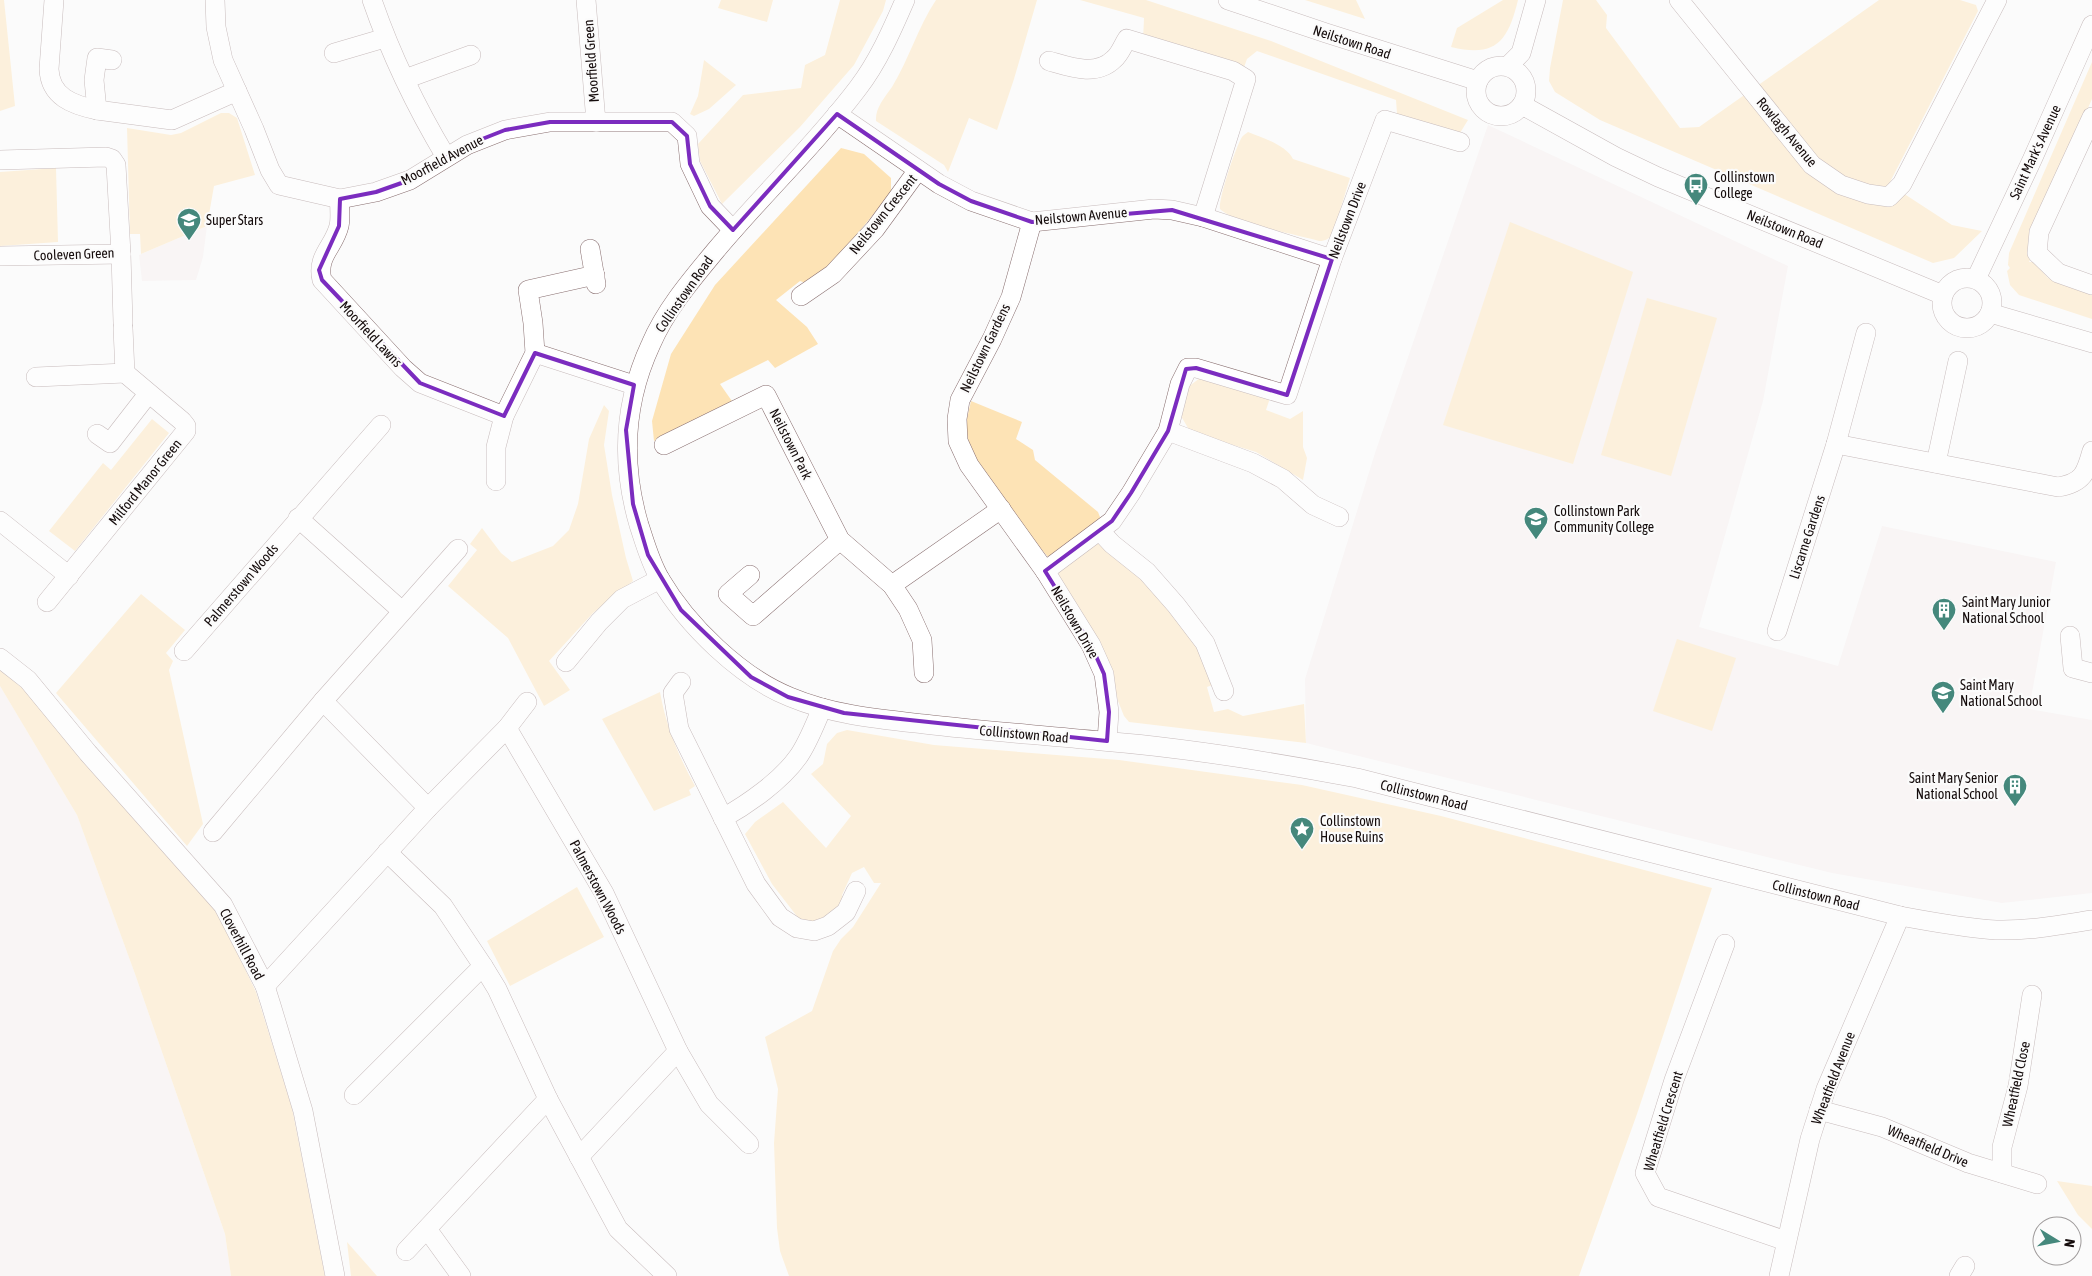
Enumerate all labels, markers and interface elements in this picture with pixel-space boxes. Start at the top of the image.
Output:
street label: Moorfield Green [580,19,602,103]
street label: Neilstown Road [1311,22,1393,62]
street label: Rowlagh Avenue [1753,94,1821,170]
street label: Saint Mark's Avenue [2006,102,2064,202]
street label: Moorfield Avenue [398,132,486,188]
place label: Collinstown College [1714,169,1775,201]
street label: Neilstown Crescent [846,171,920,257]
bus stop icon: Collinstown College [1683,172,1709,206]
street label: Neilstown Drive [1325,179,1369,261]
street label: Neilstown Avenue [1034,204,1128,228]
street label: Neilstown Road [1745,206,1825,252]
school or university icon: Super Stars [176,207,202,241]
place label: Super Stars [206,212,263,228]
street label: Cooleven Green [33,245,115,263]
street label: Collinstown Road [652,253,716,335]
street label: Moorfield Lawns [336,298,406,370]
street label: Neilstown Gardens [957,301,1013,395]
street label: Neilstown Park [766,406,816,482]
street label: Milford Manor Green [106,436,184,528]
street label: Liscarne Gardens [1786,493,1828,581]
place label: Collinstown Park Community College [1554,503,1654,535]
school or university icon: Collinstown Park Community College [1523,506,1549,540]
street label: Palmerstown Woods [201,540,281,630]
street label: Neilstown Drive [1048,583,1102,661]
place label: Saint Mary Junior National School [1962,594,2051,626]
building icon: Saint Mary Junior National School [1931,597,1957,631]
place label: Saint Mary National School [1960,677,2043,709]
school or university icon: Saint Mary National School [1930,680,1956,714]
street label: Collinstown Road [979,722,1069,746]
place label: Saint Mary Senior National School [1909,770,1999,802]
building icon: Saint Mary Senior National School [2002,773,2028,807]
street label: Collinstown Road [1379,776,1469,814]
place label: Collinstown House Ruins [1320,813,1383,845]
place icon: Collinstown House Ruins [1289,816,1315,850]
street label: Palmerstown Woods [566,837,630,937]
street label: Collinstown Road [1771,876,1861,914]
street label: Cloverhill Road [217,906,267,982]
street label: Wheatfield Avenue [1808,1029,1858,1127]
street label: Wheatfield Close [1999,1040,2033,1128]
street label: Wheatfield Crescent [1640,1069,1686,1173]
street label: Wheatfield Drive [1885,1122,1971,1170]
north arrow [2032,1216,2082,1266]
text: N [2061,1238,2078,1249]

